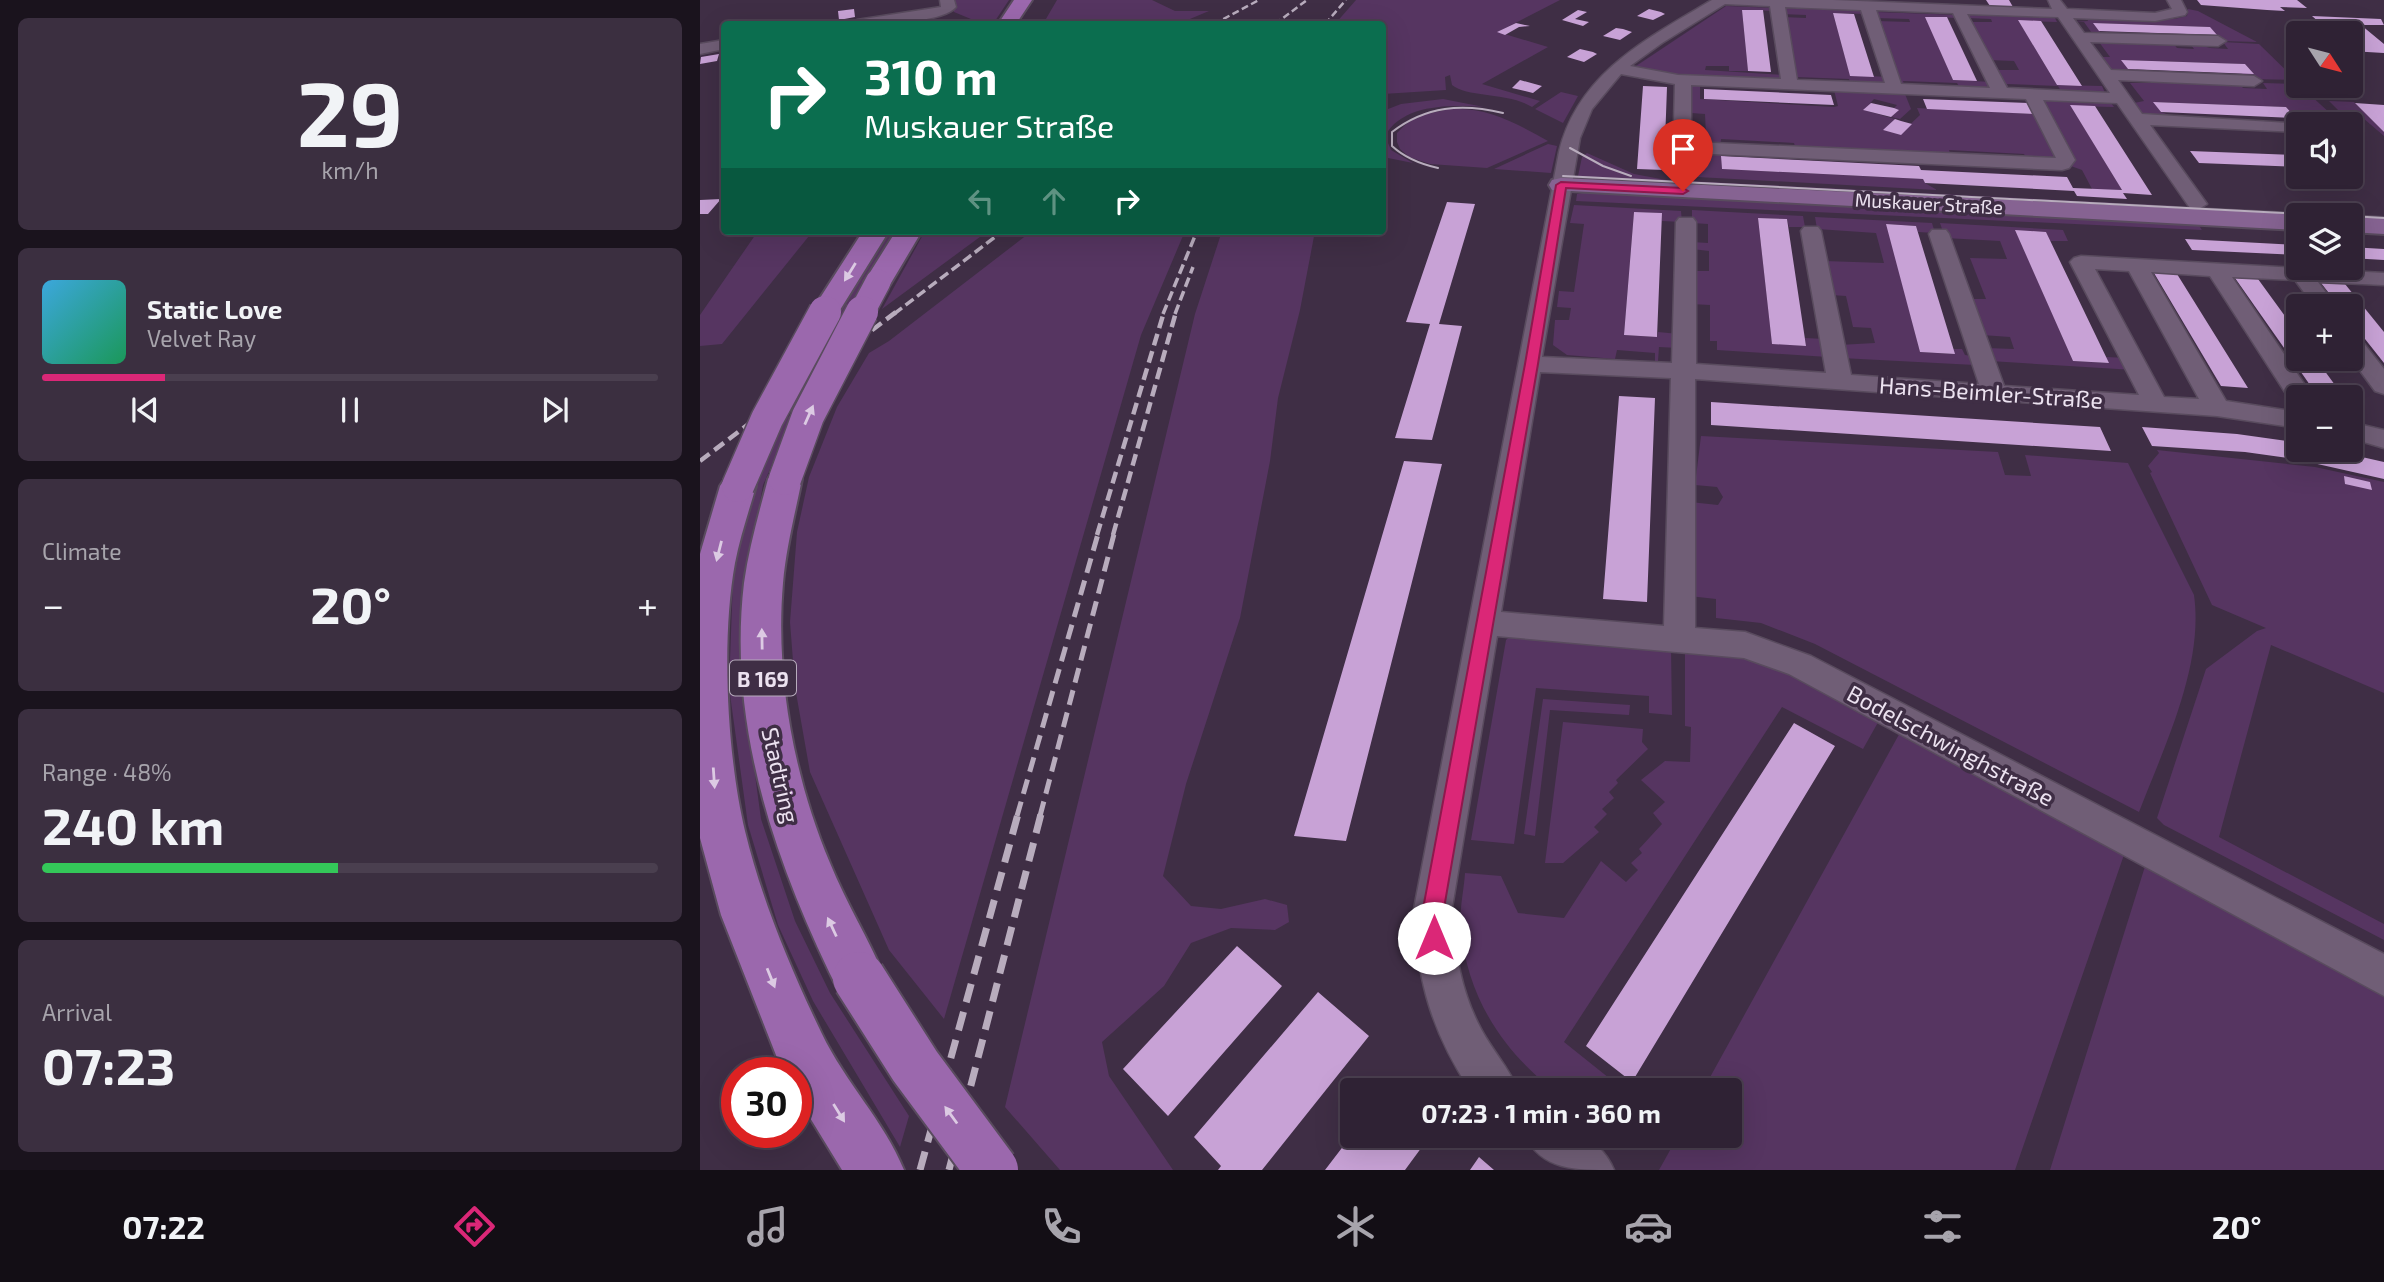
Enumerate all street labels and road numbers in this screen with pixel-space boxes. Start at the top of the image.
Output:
street label: Muskauer Straße [1854,188,2004,218]
street label: Hans-Beimler-Straße [1878,370,2104,414]
road number: B 169 [730,660,796,696]
street label: Bodelschwinghstraße [1843,679,2059,811]
street label: Stadtring [756,724,806,826]

